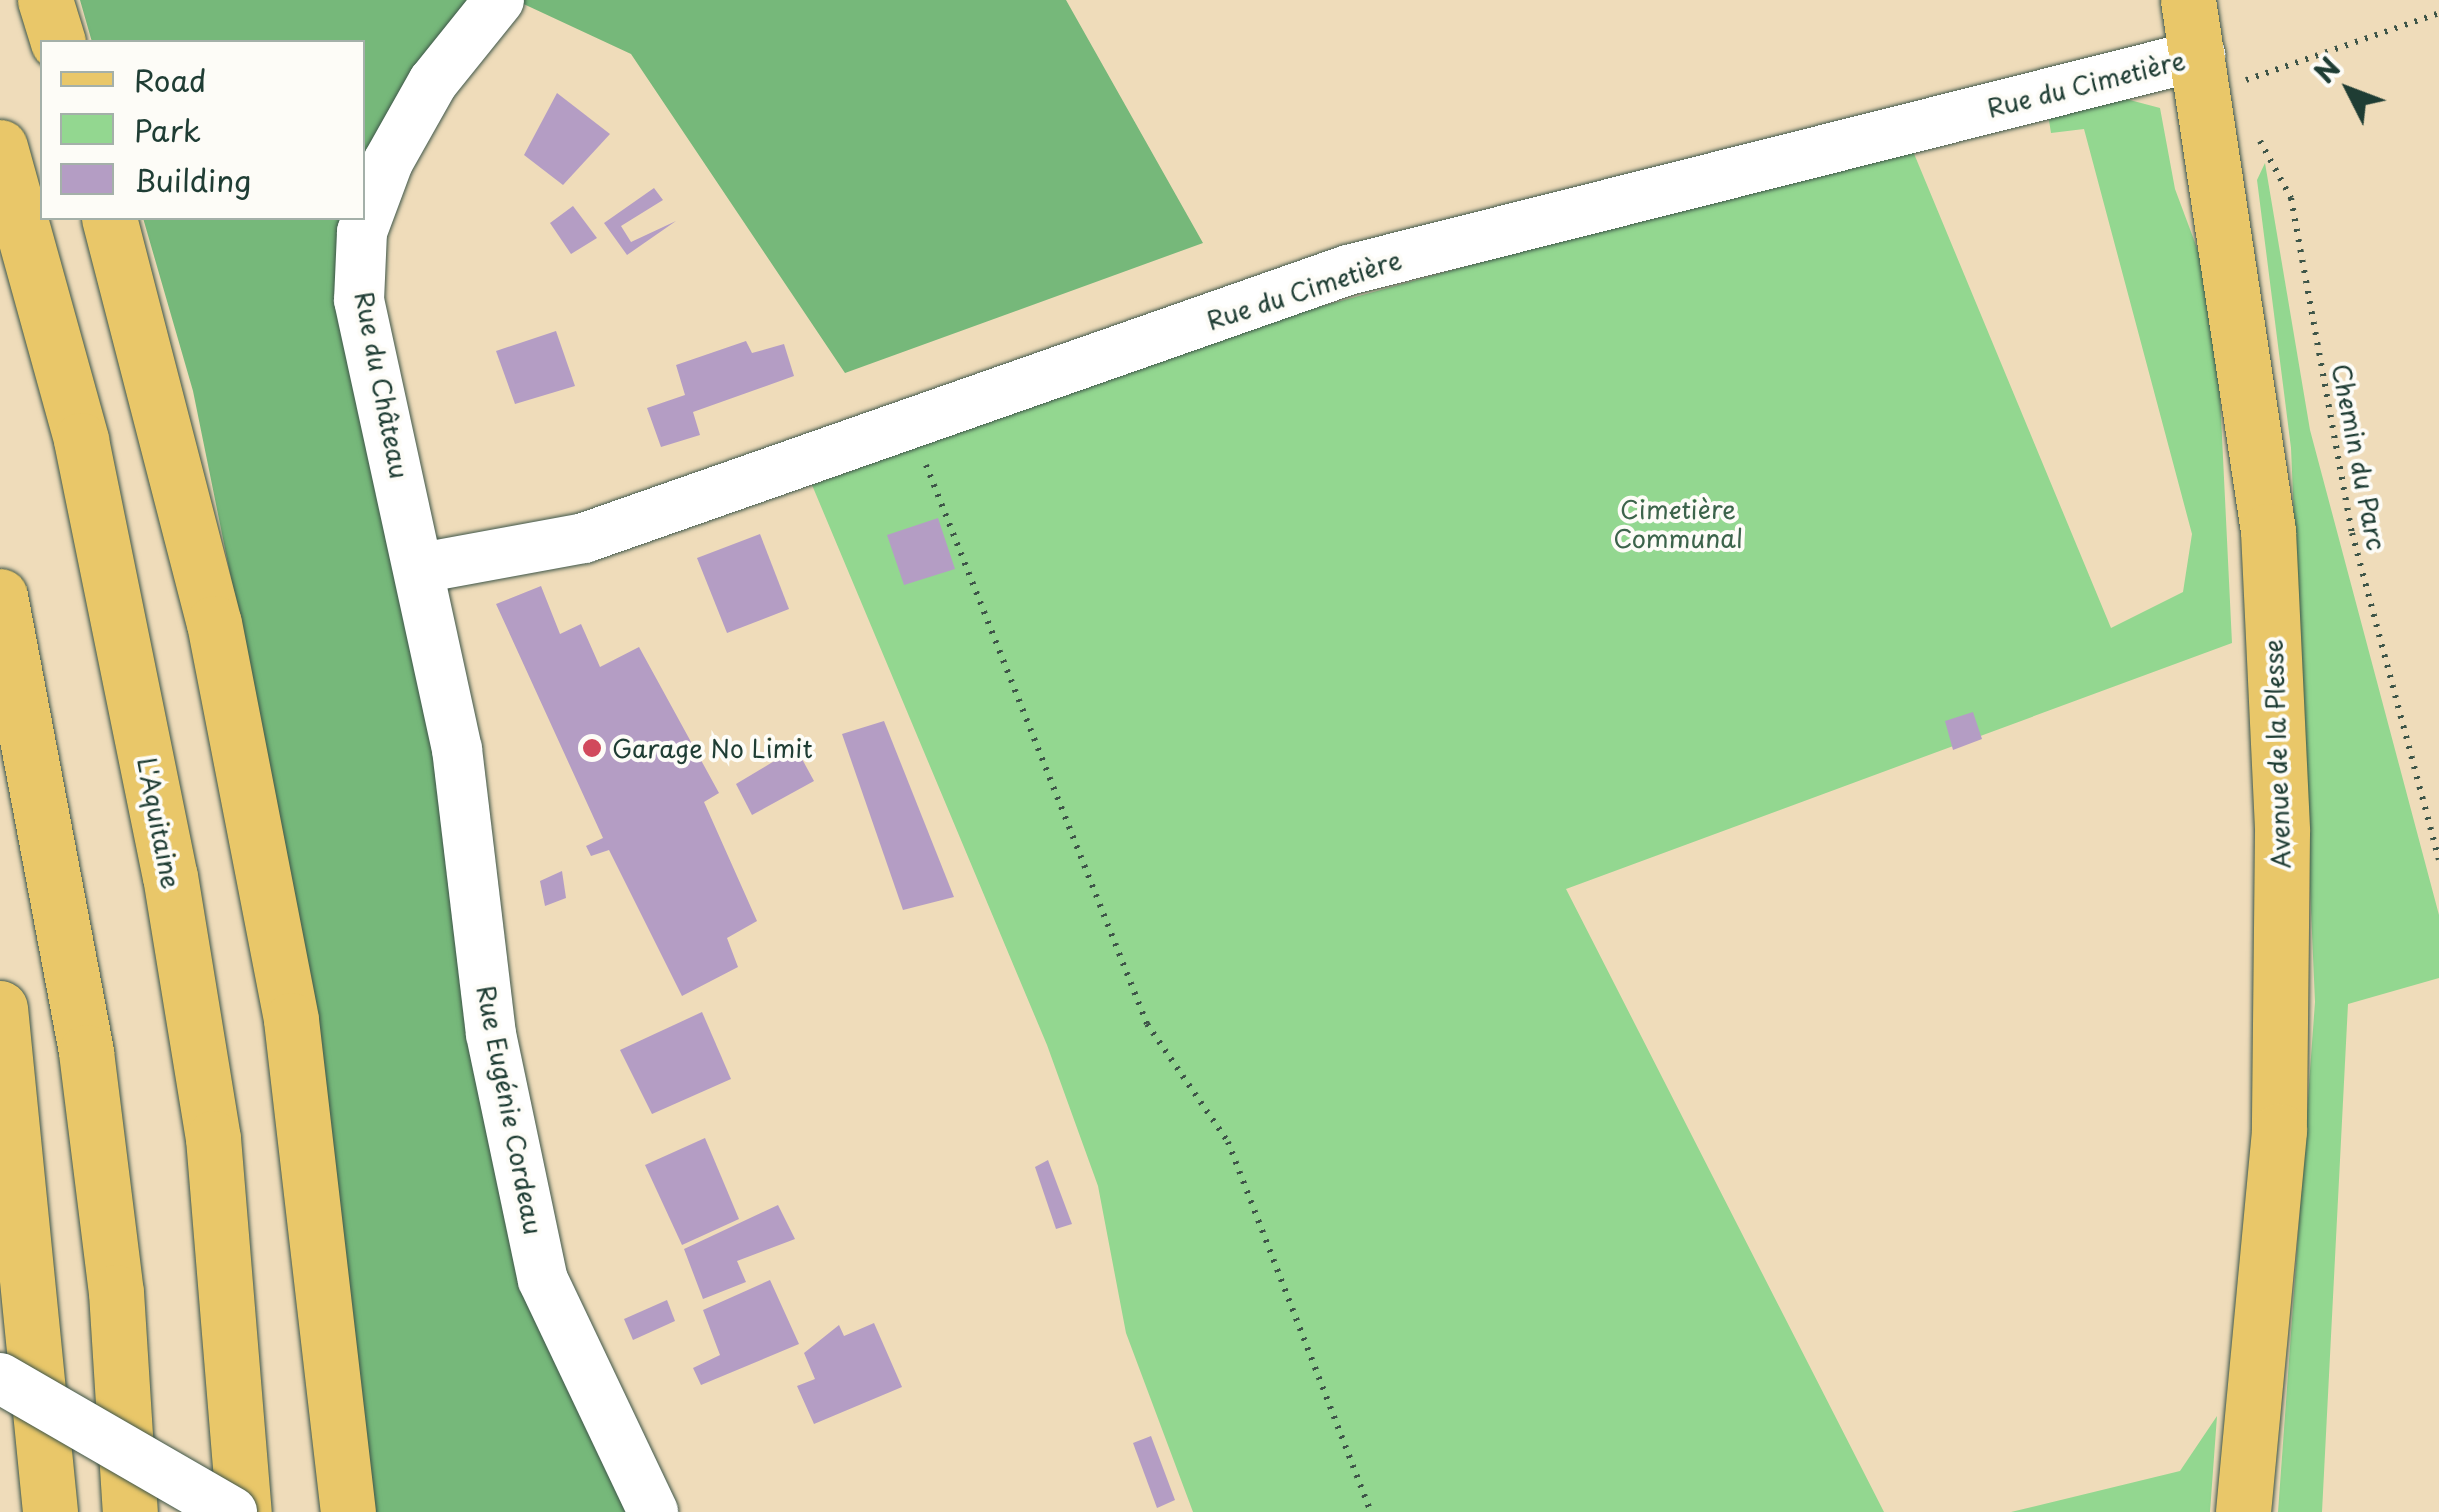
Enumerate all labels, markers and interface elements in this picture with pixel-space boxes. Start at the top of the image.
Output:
legend [40,40,365,220]
north arrow [2299,40,2399,140]
street label: Rue du Cimetière [1982,44,2190,124]
text: N [2303,47,2350,92]
text: Road [134,57,207,102]
text: Park [134,107,201,152]
text: Building [134,157,251,202]
street label: Rue du Cimetière [1201,244,1407,336]
street label: Rue du Château [349,287,415,483]
street label: Chemin du Parc [2326,361,2392,553]
park label: Cimetière Communal [1613,495,1743,554]
street label: Avenue de la Plesse [2258,638,2296,870]
place label: Garage No Limit [612,733,813,763]
marker: Garage No Limit [581,737,603,759]
street label: L'Aquitaine [132,755,186,891]
street label: Rue Eugénie Cordeau [471,982,549,1238]

